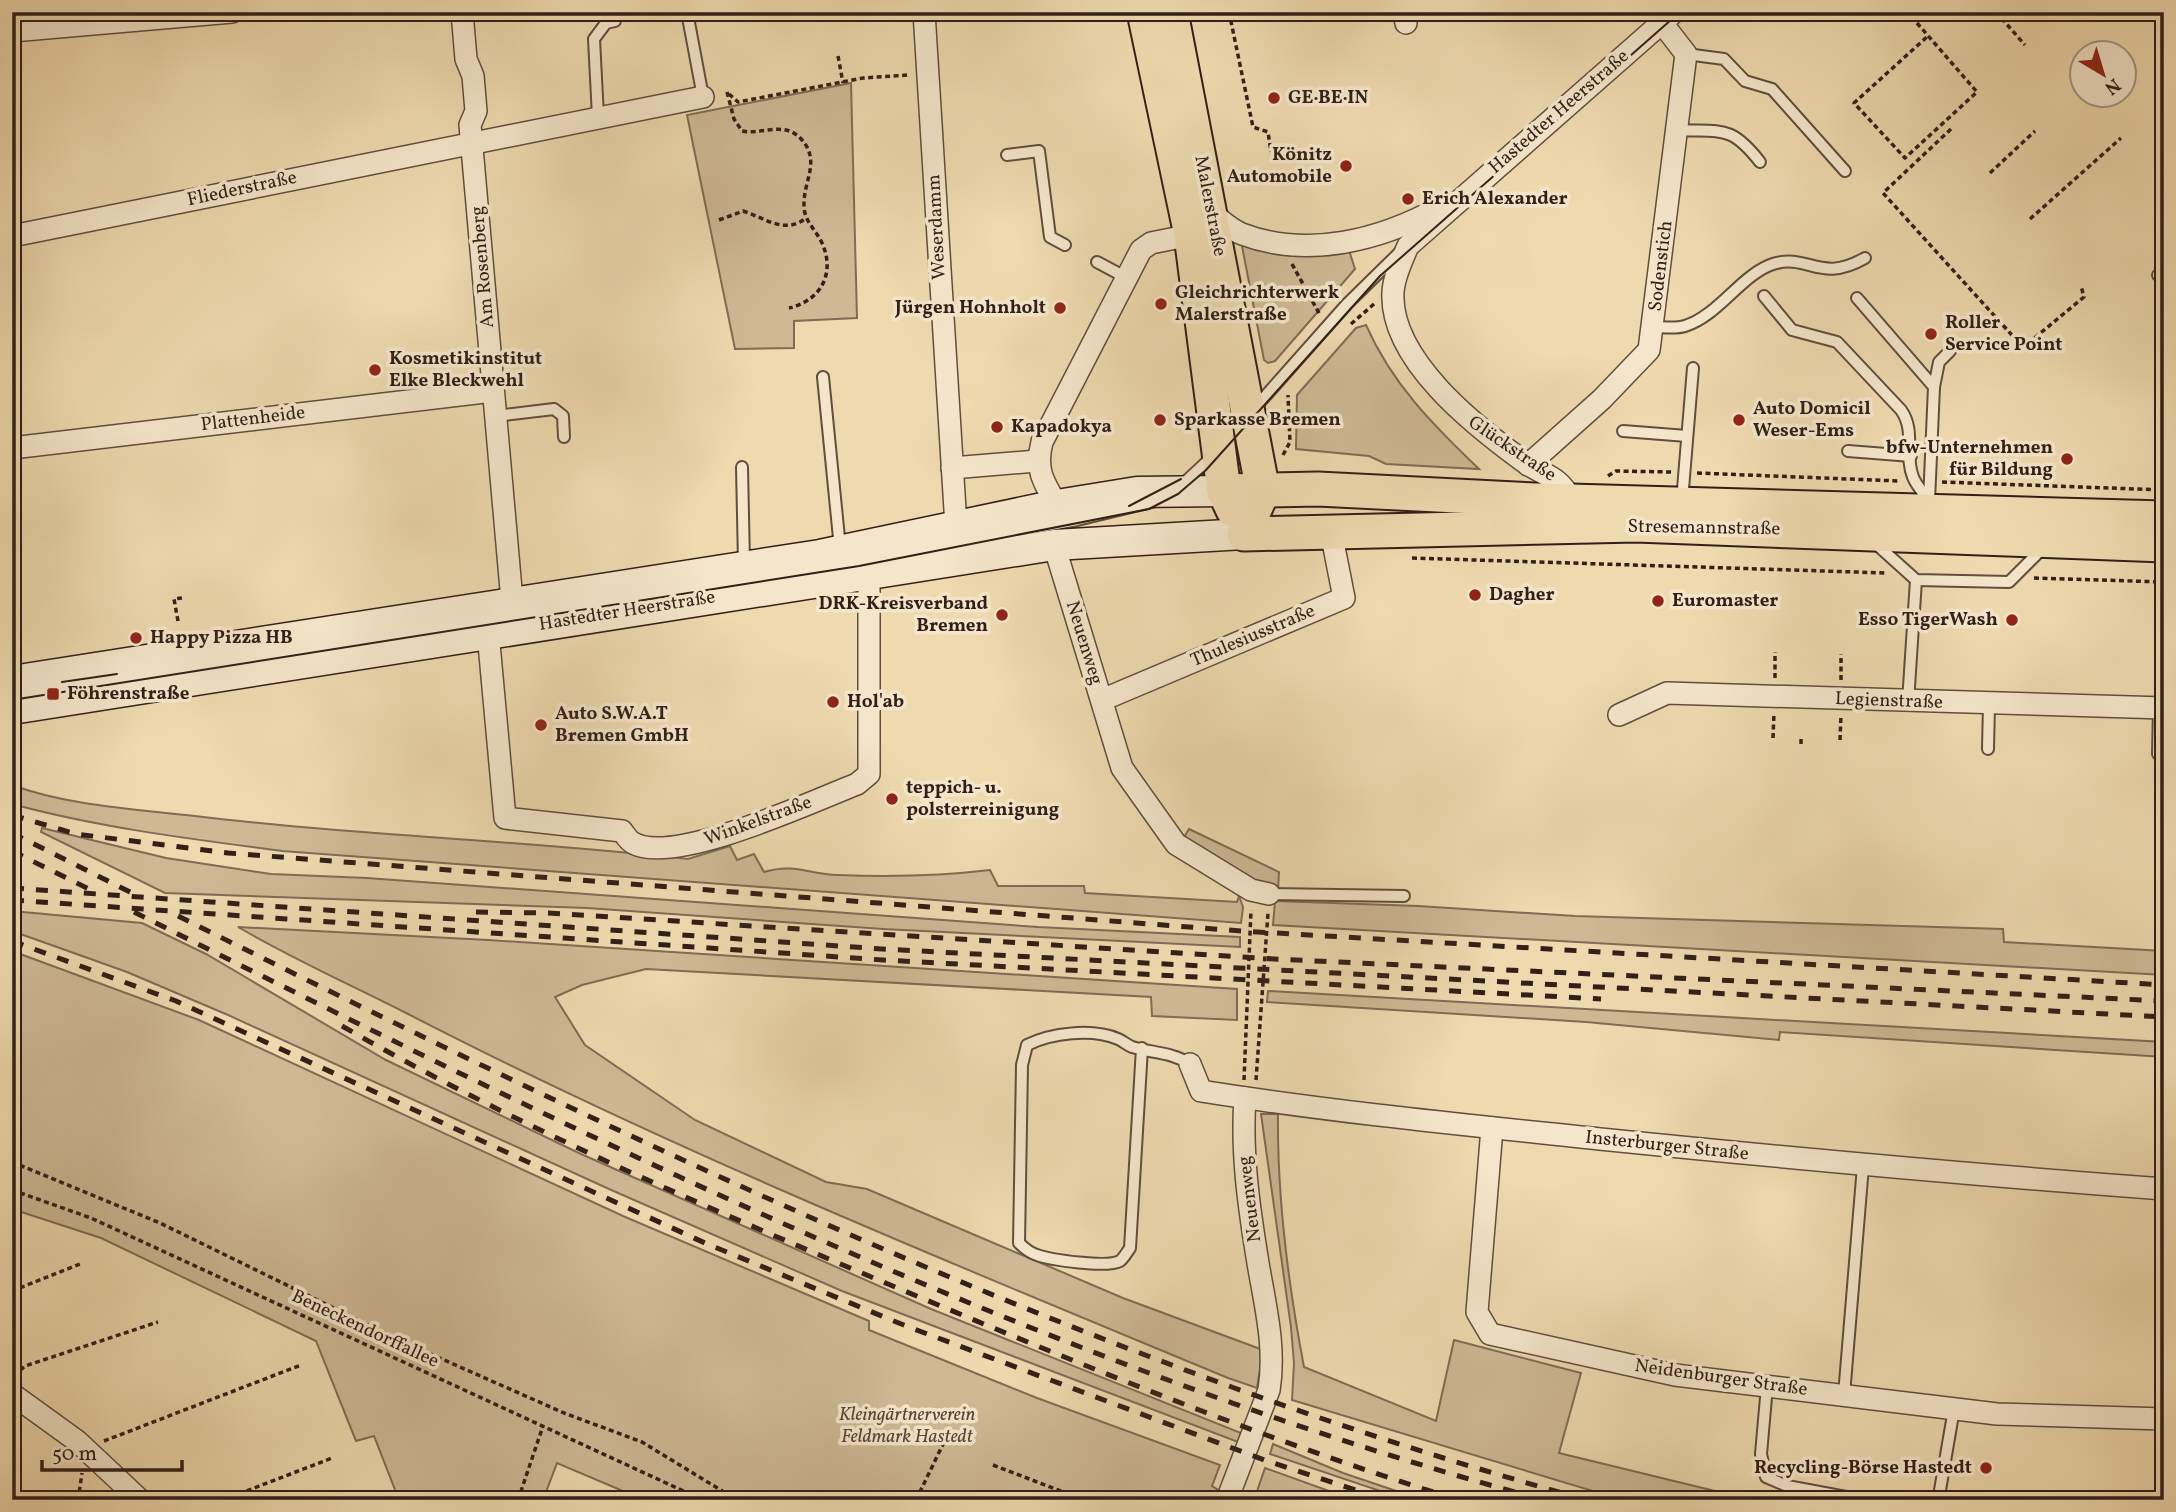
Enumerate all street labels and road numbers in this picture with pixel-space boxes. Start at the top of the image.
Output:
street label: Hastedter Heerstraße [1483,44,1635,180]
street label: Malerstraße [1187,153,1233,259]
street label: Fliederstraße [185,165,299,213]
street label: Weserdamm [921,173,953,280]
street label: Am Rosenberg [465,205,501,329]
street label: Sodenstich [1643,219,1679,313]
street label: Plattenheide [199,400,307,438]
street label: Glückstraße [1463,410,1561,488]
street label: Stresemannstraße [1627,514,1781,542]
street label: Hastedter Heerstraße [537,584,717,638]
street label: Neuenweg [1059,598,1109,688]
street label: Thulesiusstraße [1187,598,1319,674]
street label: Legienstraße [1835,686,1943,716]
street label: Winkelstraße [701,789,815,853]
street label: Insterburger Straße [1584,1124,1750,1168]
street label: Neuenweg [1232,1154,1268,1244]
street label: Beneckendorffallee [287,1283,443,1375]
street label: Neidenburger Straße [1633,1353,1809,1403]

